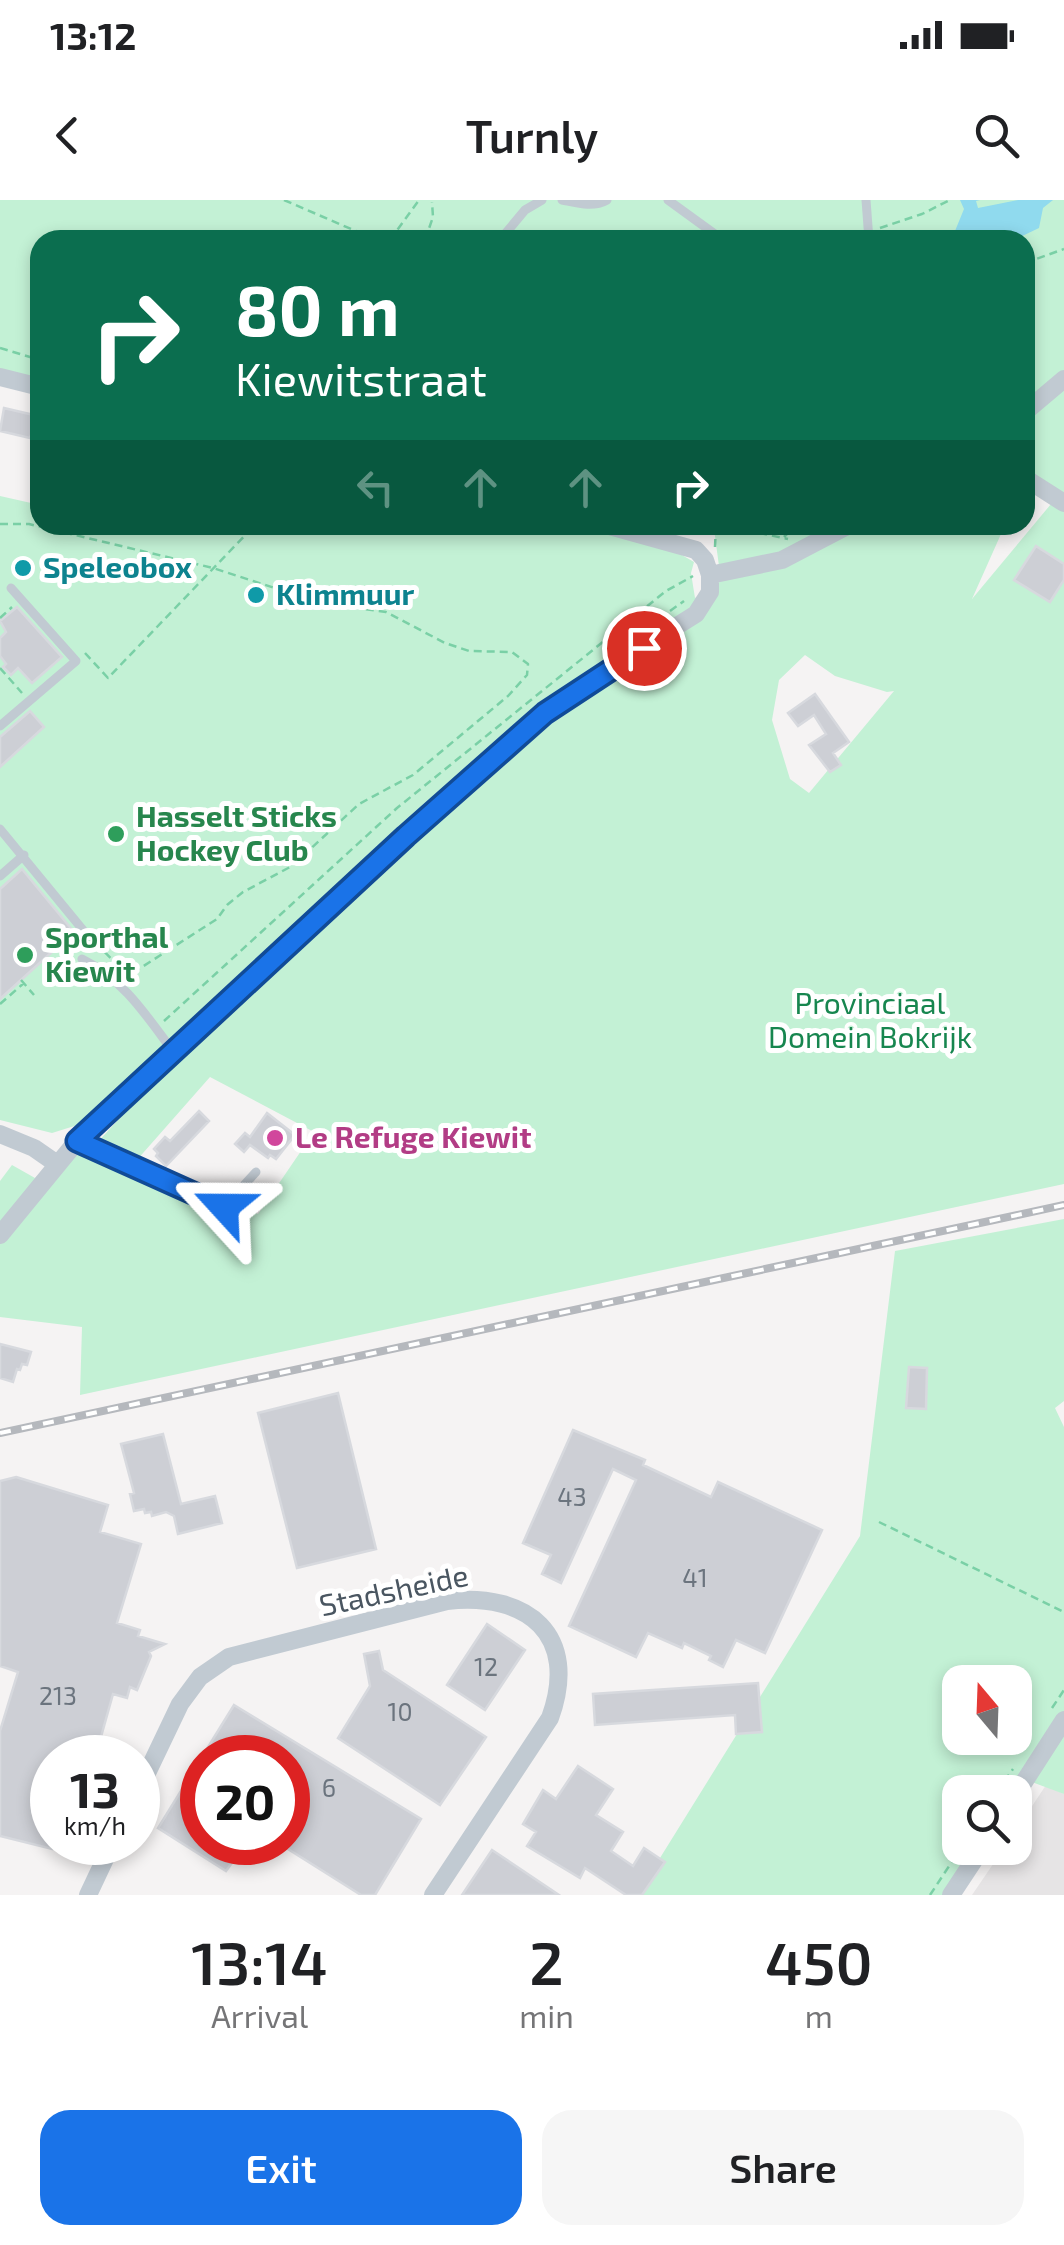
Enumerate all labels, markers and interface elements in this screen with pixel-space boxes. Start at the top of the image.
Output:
text: 13:12 [50,12,136,58]
icon: back [40,108,95,163]
text: Turnly [466,108,598,162]
icon: search [969,108,1024,163]
text: 80 m [235,266,400,350]
icon: right [70,270,200,400]
text: Kiewitstraat [235,351,487,405]
icon: left [348,460,403,515]
icon: ahead [453,460,508,515]
icon: ahead [558,460,613,515]
icon: right [663,460,718,515]
place label: Speleobox [43,548,192,584]
marker: Speleobox [12,557,34,579]
place label: Klimmuur [276,575,415,611]
marker: Klimmuur [245,584,267,606]
pin [602,606,687,691]
icon: arrive [617,621,672,676]
place label: Hasselt Sticks Hockey Club [136,797,337,868]
marker: Hasselt Sticks Hockey Club [105,823,127,845]
place label: Sporthal Kiewit [45,918,169,988]
marker: Sporthal Kiewit [14,944,36,966]
park label: Provinciaal Domein Bokrijk [768,984,972,1054]
place label: Le Refuge Kiewit [295,1118,531,1154]
marker: Le Refuge Kiewit [264,1127,286,1149]
position arrow [172,1155,276,1259]
house number: 43 [557,1481,587,1511]
street label: Stadsheide [316,1556,471,1622]
house number: 41 [682,1562,708,1592]
house number: 12 [474,1651,498,1681]
north arrow [942,1665,1032,1755]
map controls [942,1665,1032,1865]
house number: 213 [39,1680,77,1710]
house number: 10 [387,1696,413,1726]
speed limit sign: 20 [180,1735,310,1865]
text: 13 [70,1758,120,1818]
house number: 6 [322,1772,336,1802]
button: search [942,1775,1032,1865]
text: km/h [64,1810,126,1840]
text: 13:14 [191,1925,328,1997]
text: 2 [529,1925,564,1997]
text: 450 [765,1925,873,1997]
text: Arrival [211,1996,308,2034]
text: min [519,1996,574,2034]
text: m [805,1996,833,2034]
button: Exit [40,2110,522,2225]
button: Share [542,2110,1024,2225]

